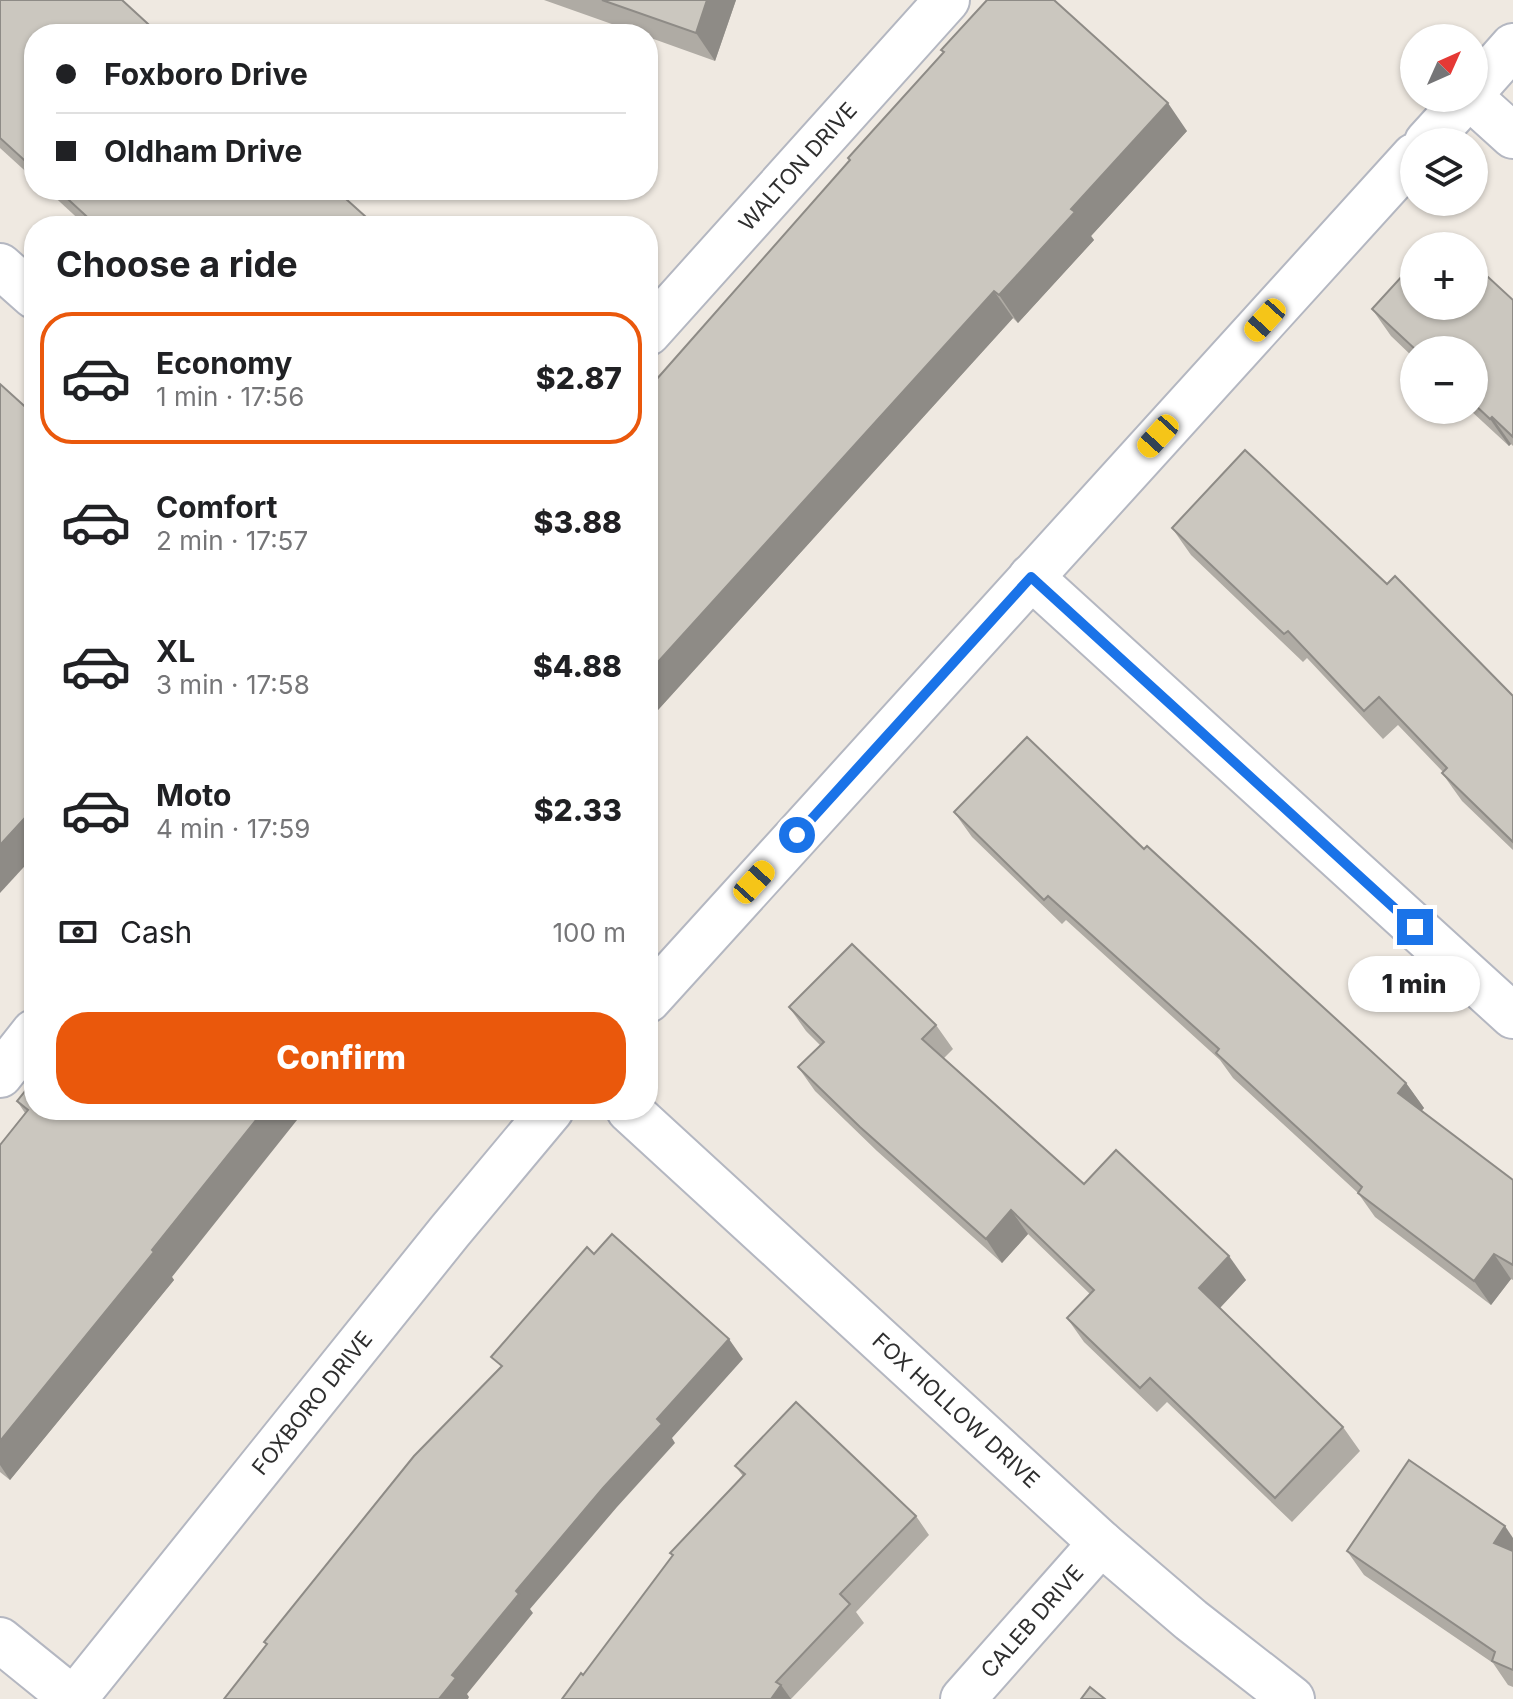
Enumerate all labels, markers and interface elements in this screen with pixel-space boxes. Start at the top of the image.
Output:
north arrow [1400,24,1488,112]
map controls [1400,24,1488,424]
text: Foxboro Drive [104,56,308,92]
street label: WALTON DRIVE [733,97,862,236]
button: layers [1400,128,1488,216]
text: Oldham Drive [104,133,302,169]
button: + [1400,232,1488,320]
text: Choose a ride [56,242,298,286]
car [1240,294,1290,346]
button: − [1400,336,1488,424]
icon: car [60,342,132,414]
text: Economy [156,345,292,381]
text: $2.87 [536,360,622,396]
text: 1 min · 17:56 [156,381,304,412]
car [1133,410,1183,462]
icon: car [60,486,132,558]
text: Comfort [156,489,277,525]
text: $3.88 [534,504,622,540]
text: 2 min · 17:57 [156,525,308,556]
icon: car [60,630,132,702]
text: XL [156,633,195,669]
text: $4.88 [533,648,622,684]
text: 3 min · 17:58 [156,669,310,700]
icon: car [60,774,132,846]
text: Moto [156,777,231,813]
text: $2.33 [534,792,622,828]
text: 4 min · 17:59 [156,813,311,844]
route start [779,817,815,853]
car [729,856,779,908]
route end [1397,909,1433,945]
icon: cash [56,910,100,954]
text: Cash [120,914,192,950]
text: 100 m [553,917,626,948]
callout: 1 min [1349,955,1481,1011]
text: 1 min [1381,968,1447,999]
button: Confirm [56,1012,626,1104]
street label: FOXBORO DRIVE [246,1326,378,1480]
street label: FOX HOLLOW DRIVE [867,1327,1045,1493]
street label: CALEB DRIVE [975,1559,1089,1683]

